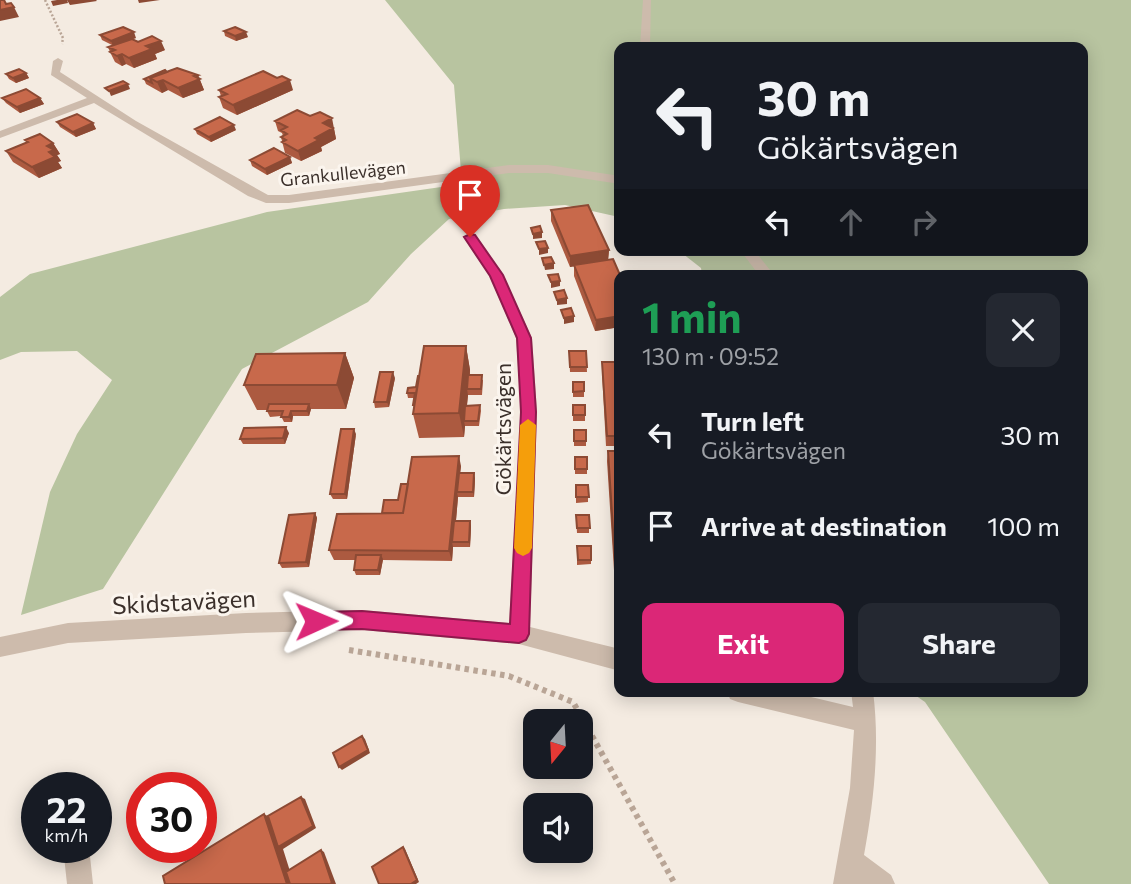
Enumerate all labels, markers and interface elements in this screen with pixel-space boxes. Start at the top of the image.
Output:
text: 30 m [757,66,870,126]
icon: left [642,70,733,161]
text: Gökärtsvägen [757,126,959,166]
street label: Grankullevägen [279,155,407,191]
pin [440,165,500,237]
icon: arrive [451,176,489,214]
icon: left [759,203,797,241]
icon: ahead [832,203,870,241]
icon: right [905,203,943,241]
text: 1 min [642,290,742,342]
button: close [986,293,1060,367]
text: 130 m · 09:52 [642,342,779,370]
street label: Gökärtsvägen [490,363,515,495]
text: Turn left [701,405,804,436]
icon: left [642,416,680,454]
text: 30 m [1001,419,1060,450]
text: Gökärtsvägen [701,436,846,464]
icon: arrive [642,507,680,545]
text: Arrive at destination [701,510,947,541]
text: 100 m [987,510,1060,541]
street label: Skidstavägen [111,583,257,619]
position arrow [279,584,353,658]
button: Exit [642,603,844,683]
button: Share [858,603,1060,683]
north arrow [523,709,593,779]
map controls [523,709,593,863]
speed limit sign: 30 [126,772,217,863]
text: 22 [47,787,86,830]
button: sound [523,793,593,863]
text: km/h [45,824,88,846]

